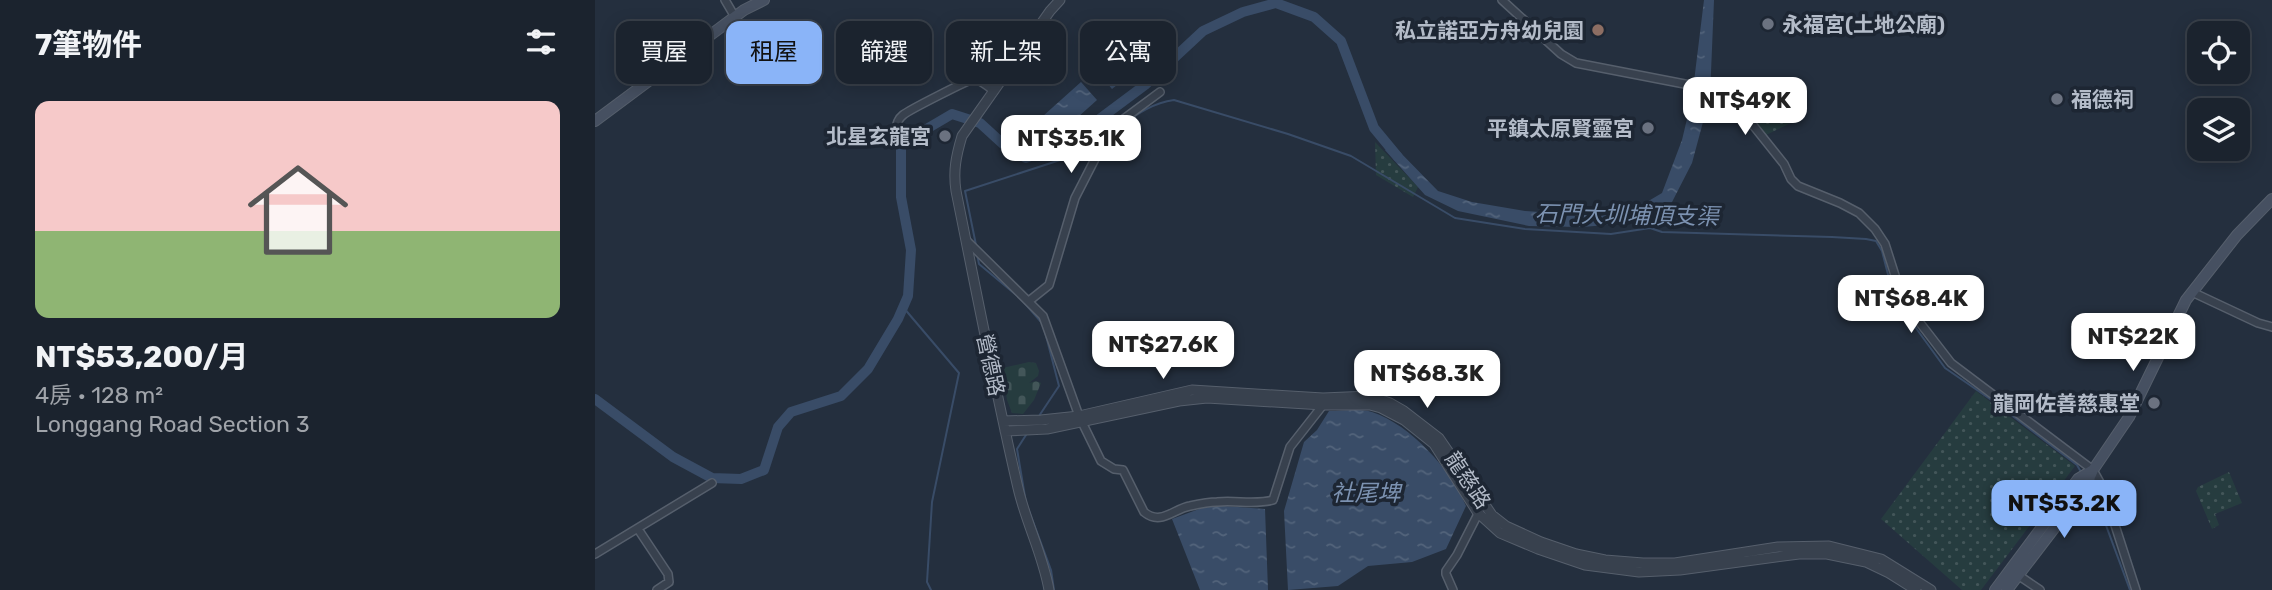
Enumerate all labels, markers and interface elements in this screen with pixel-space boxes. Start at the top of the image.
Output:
place label: 永福宮(土地公廟) [1782,12,1945,37]
marker: 永福宮(土地公廟) [1760,16,1776,32]
place label: 私立諾亞方舟幼兒園 [1395,18,1584,43]
chip: 買屋 [616,21,712,84]
chip: 租屋 [726,21,822,84]
chip: 篩選 [836,21,932,84]
chip: 新上架 [946,21,1066,84]
chip: 公寓 [1080,21,1176,84]
map controls [2187,21,2250,161]
button: locate [2187,21,2250,84]
marker: 私立諾亞方舟幼兒園 [1590,22,1606,38]
icon: filters [522,23,560,61]
text: 7筆物件 [35,27,142,63]
pin: NT$49K [1688,78,1802,137]
text: NT$49K [1699,86,1791,114]
place label: 福德祠 [2071,87,2134,112]
marker: 福德祠 [2049,91,2065,107]
button: layers [2187,98,2250,161]
pin: NT$35.1K [999,116,1143,175]
place label: 平鎮太原賢靈宮 [1487,116,1634,141]
marker: 平鎮太原賢靈宮 [1640,120,1656,136]
place label: 北星玄龍宮 [826,124,931,149]
text: NT$35.1K [1017,124,1125,152]
marker: 北星玄龍宮 [937,128,953,144]
icon: home [235,147,361,273]
water label: 石門大圳埔頂支渠 [1535,199,1722,231]
pin: NT$68.4K [1839,276,1983,335]
text: NT$68.4K [1854,284,1968,312]
pin: NT$22K [2076,314,2190,373]
pin: NT$27.6K [1091,322,1235,381]
text: NT$22K [2087,322,2179,350]
text: NT$27.6K [1108,330,1218,358]
street label: 營德路 [972,332,1010,398]
text: NT$53,200/月 [35,339,249,375]
pin: NT$68.3K [1355,350,1499,410]
text: NT$68.3K [1370,359,1484,387]
text: 4房 · 128 m² [35,381,163,409]
place label: 龍岡佐善慈惠堂 [1993,391,2140,416]
marker: 龍岡佐善慈惠堂 [2146,395,2162,411]
text: Longgang Road Section 3 [35,410,310,438]
street label: 龍慈路 [1440,447,1496,513]
water label: 社尾埤 [1332,479,1404,507]
pin: NT$53.2K [1992,480,2136,540]
text: NT$53.2K [2007,489,2121,517]

